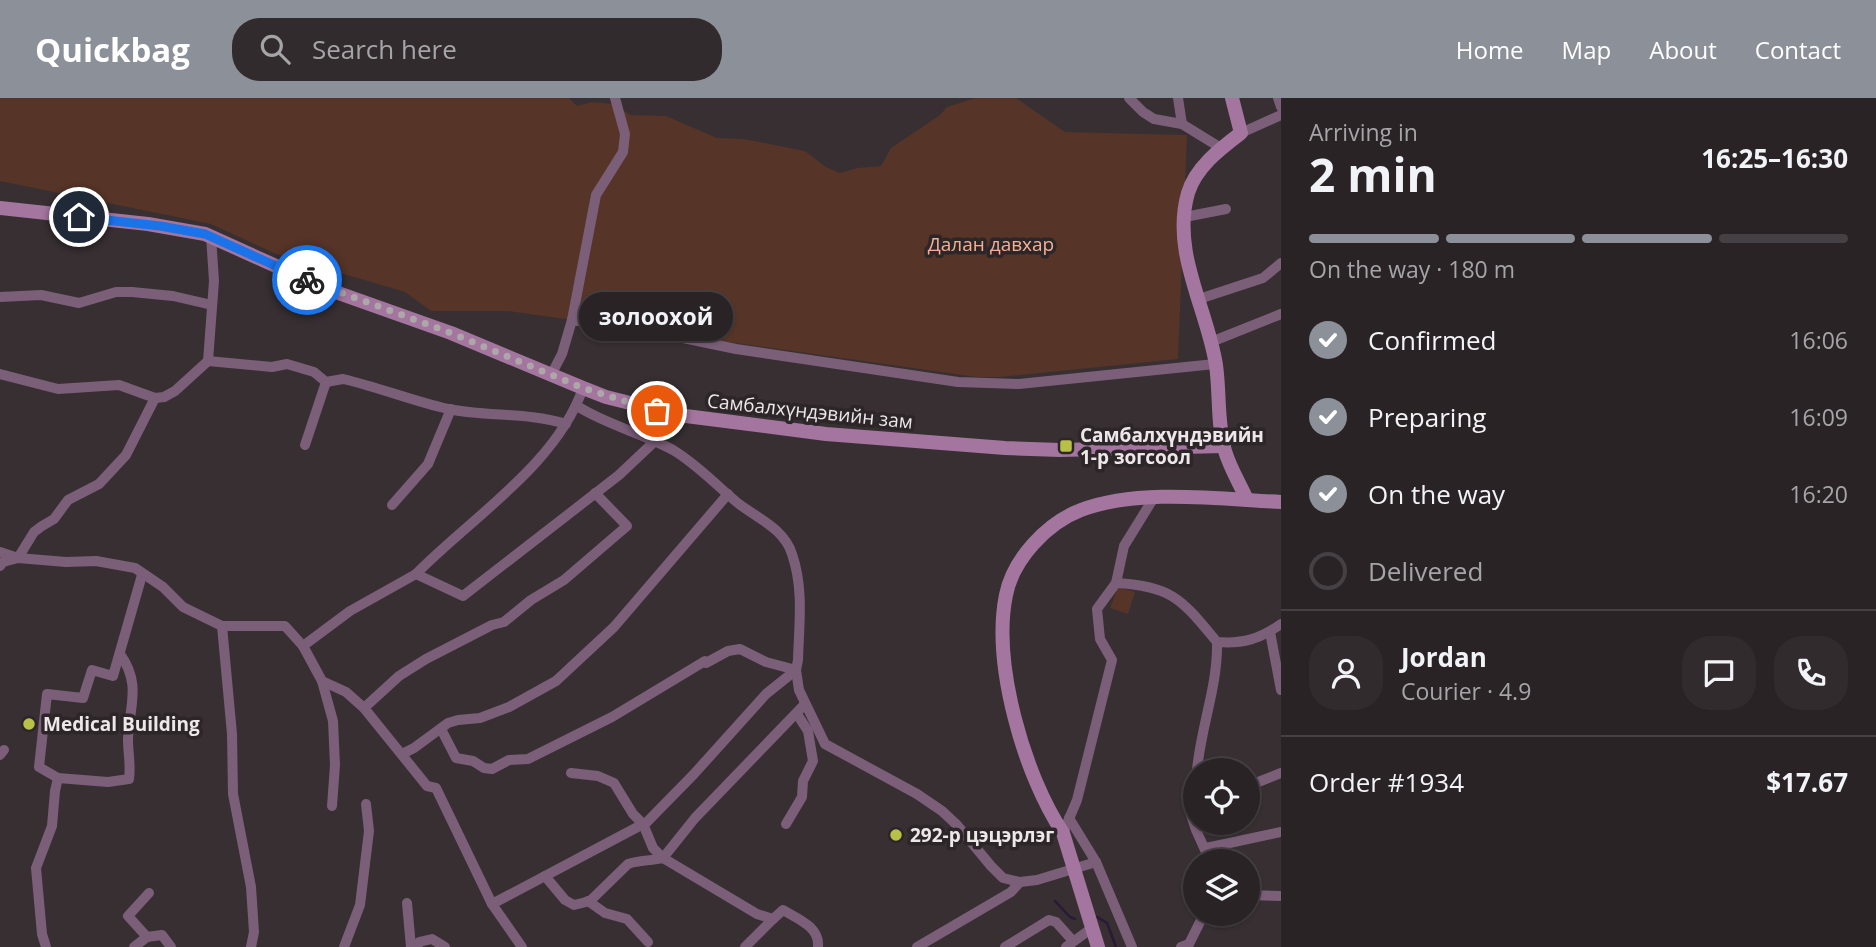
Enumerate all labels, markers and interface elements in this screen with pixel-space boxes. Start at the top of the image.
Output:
search box [232,18,722,81]
text: Quickbag [35,27,190,72]
icon: search [256,30,294,68]
text: Search here [312,31,457,67]
text: Home [1456,33,1524,66]
text: Map [1562,33,1611,66]
text: About [1649,33,1717,66]
text: Contact [1755,33,1841,66]
text: Arriving in [1309,116,1418,148]
text: 16:25–16:30 [1701,140,1848,176]
text: 2 min [1309,143,1437,205]
pin [49,187,109,247]
icon: home [60,198,98,236]
park label: Далан давхар [928,231,1054,257]
courier [272,245,342,315]
text: On the way · 180 m [1309,253,1515,285]
icon: bike [288,261,326,299]
callout: золоохой [580,292,734,341]
text: золоохой [599,300,713,332]
icon: check [1309,321,1347,359]
text: Confirmed [1368,322,1496,358]
text: 16:06 [1789,324,1848,356]
pin [627,381,687,441]
street label: Самбалхүндэвийн зам [706,387,914,435]
icon: bag [638,392,676,430]
icon: check [1309,398,1347,436]
text: Preparing [1368,399,1486,435]
text: 16:09 [1789,401,1848,433]
place label: Самбалхүндэвийн 1-р зогсоол [1080,422,1264,470]
marker: Самбалхүндэвийн 1-р зогсоол [1058,438,1074,454]
icon: check [1309,475,1347,513]
text: On the way [1368,476,1505,512]
text: 16:20 [1789,478,1848,510]
text: Delivered [1368,553,1483,589]
button: person [1309,636,1383,710]
button: chat [1682,636,1756,710]
button: phone [1774,636,1848,710]
text: Jordan [1401,639,1487,675]
text: Courier · 4.9 [1401,675,1531,707]
place label: Medical Building [43,711,200,737]
marker: Medical Building [21,716,37,732]
map controls [1183,758,1260,926]
button: locate [1183,758,1260,835]
text: Order #1934 [1309,764,1464,800]
text: $17.67 [1766,764,1848,800]
place label: 292-р цэцэрлэг [910,822,1054,848]
marker: 292-р цэцэрлэг [888,827,904,843]
button: layers [1183,849,1260,926]

